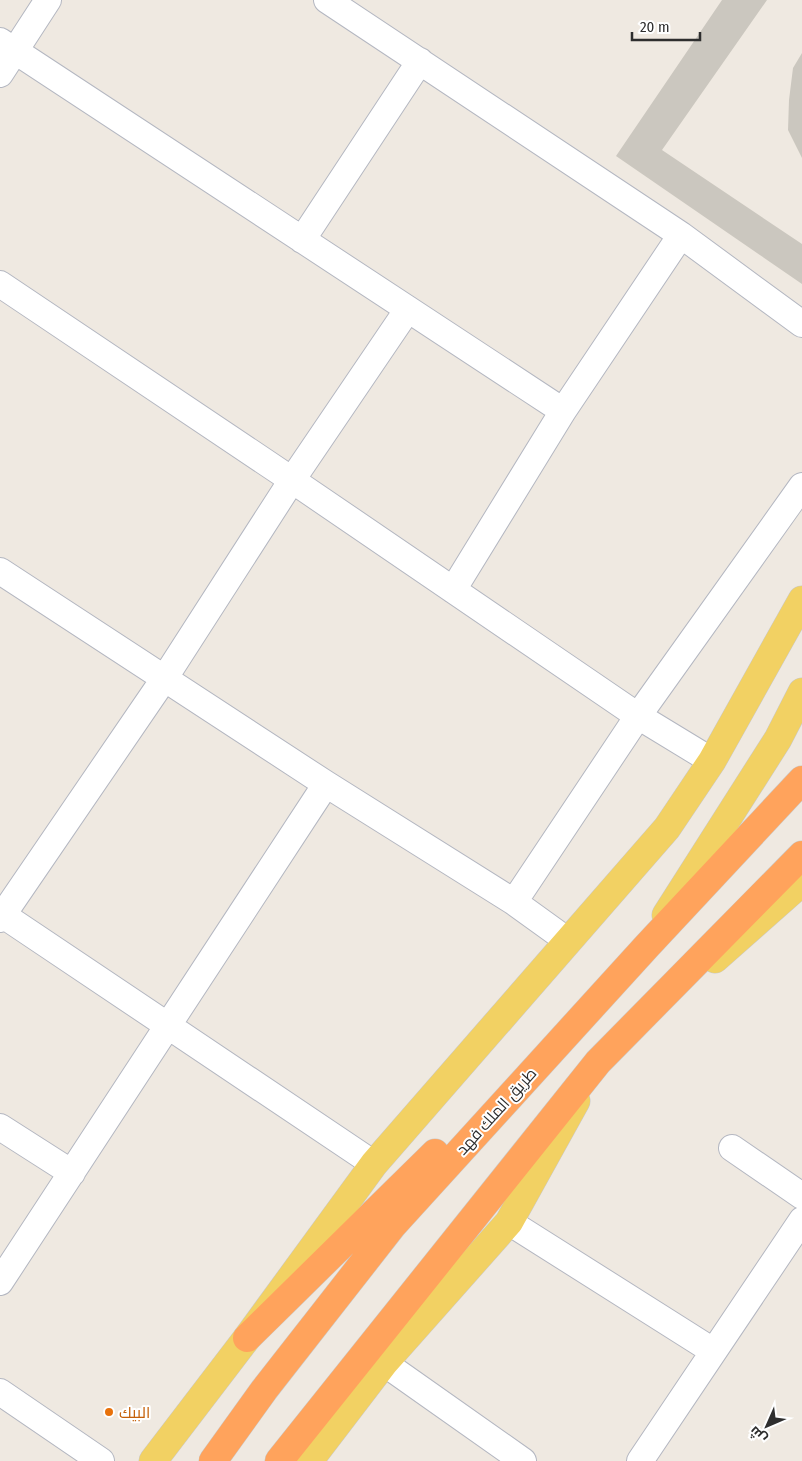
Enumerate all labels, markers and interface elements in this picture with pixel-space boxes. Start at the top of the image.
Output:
scale bar [632,10,700,42]
text: 20 m [640,18,670,36]
street label: طريق الملك فهد [452,1064,541,1159]
north arrow [742,1401,792,1451]
place label: البيك [119,1403,150,1422]
marker: البيك [103,1406,115,1418]
text: ش [746,1422,771,1447]

